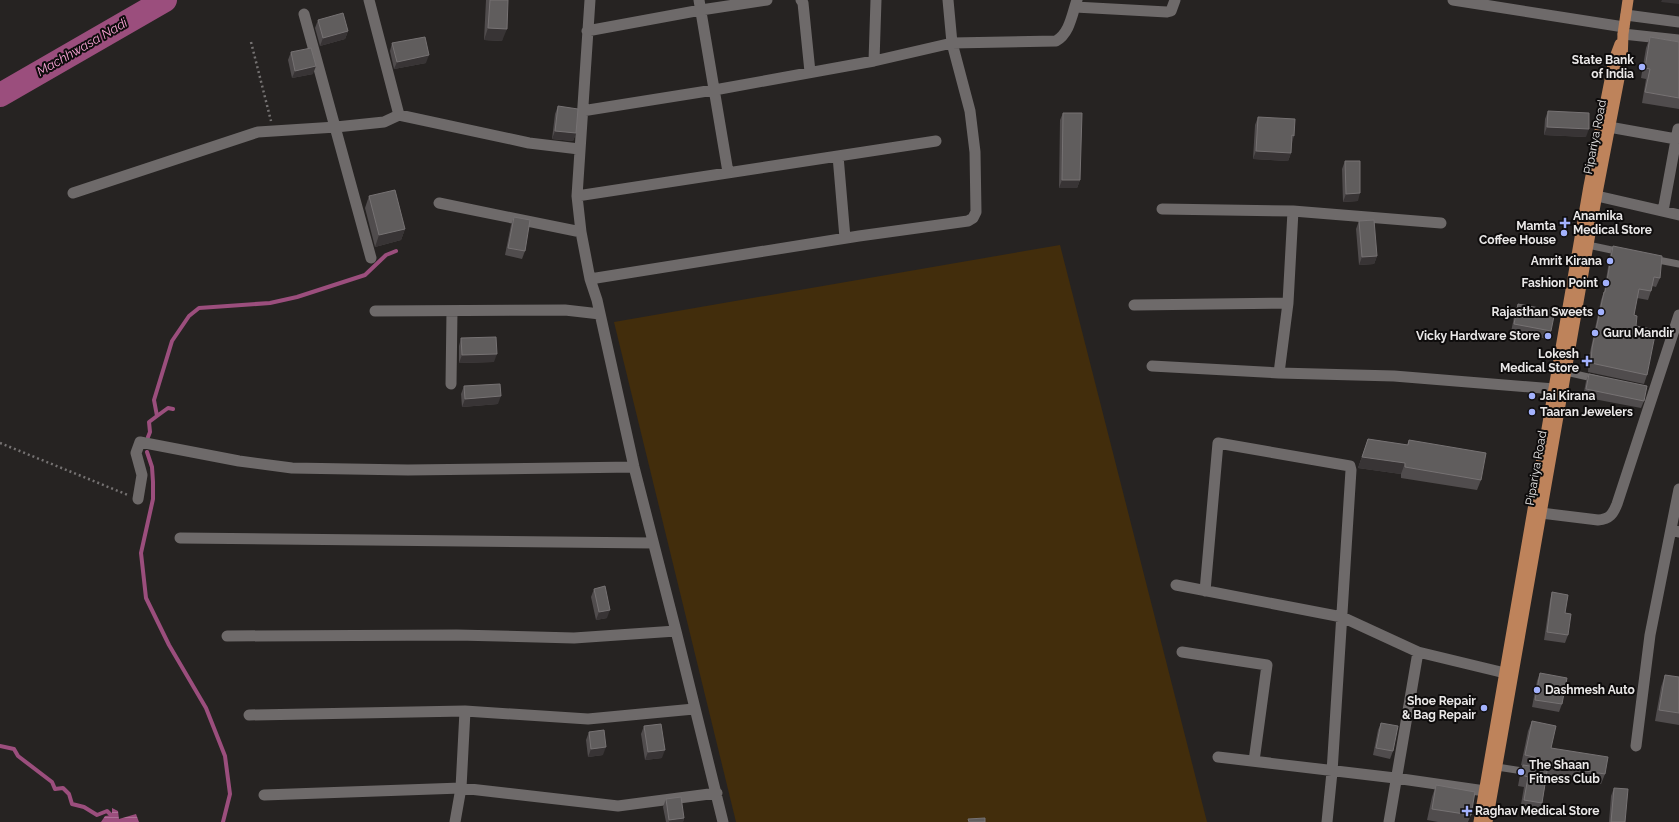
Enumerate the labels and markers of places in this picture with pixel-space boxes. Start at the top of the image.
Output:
place label: State Bank of India [1572,53,1634,81]
marker: State Bank of India [1637,62,1647,72]
place label: Anamika Medical Store [1573,209,1652,237]
marker: Anamika Medical Store [1560,218,1570,228]
place label: Mamta Coffee House [1479,219,1556,247]
marker: Mamta Coffee House [1559,228,1569,238]
place label: Amrit Kirana [1531,254,1602,268]
marker: Amrit Kirana [1605,256,1615,266]
place label: Fashion Point [1522,276,1598,290]
marker: Fashion Point [1601,278,1611,288]
place label: Rajasthan Sweets [1492,305,1593,319]
marker: Rajasthan Sweets [1596,307,1606,317]
place label: Guru Mandir [1603,326,1674,340]
marker: Guru Mandir [1590,328,1600,338]
place label: Vicky Hardware Store [1416,329,1540,343]
marker: Vicky Hardware Store [1543,331,1553,341]
place label: Lokesh Medical Store [1500,347,1579,375]
marker: Lokesh Medical Store [1582,356,1592,366]
place label: Jai Kirana [1540,389,1595,403]
marker: Jai Kirana [1527,391,1537,401]
place label: Taaran Jewelers [1540,405,1633,419]
marker: Taaran Jewelers [1527,407,1537,417]
place label: Dashmesh Auto [1545,683,1635,697]
marker: Dashmesh Auto [1532,685,1542,695]
place label: Shoe Repair & Bag Repair [1402,694,1476,722]
marker: Shoe Repair & Bag Repair [1479,703,1489,713]
place label: The Shaan Fitness Club [1529,758,1600,786]
marker: The Shaan Fitness Club [1516,767,1526,777]
place label: Raghav Medical Store [1475,804,1599,818]
marker: Raghav Medical Store [1462,806,1472,816]

